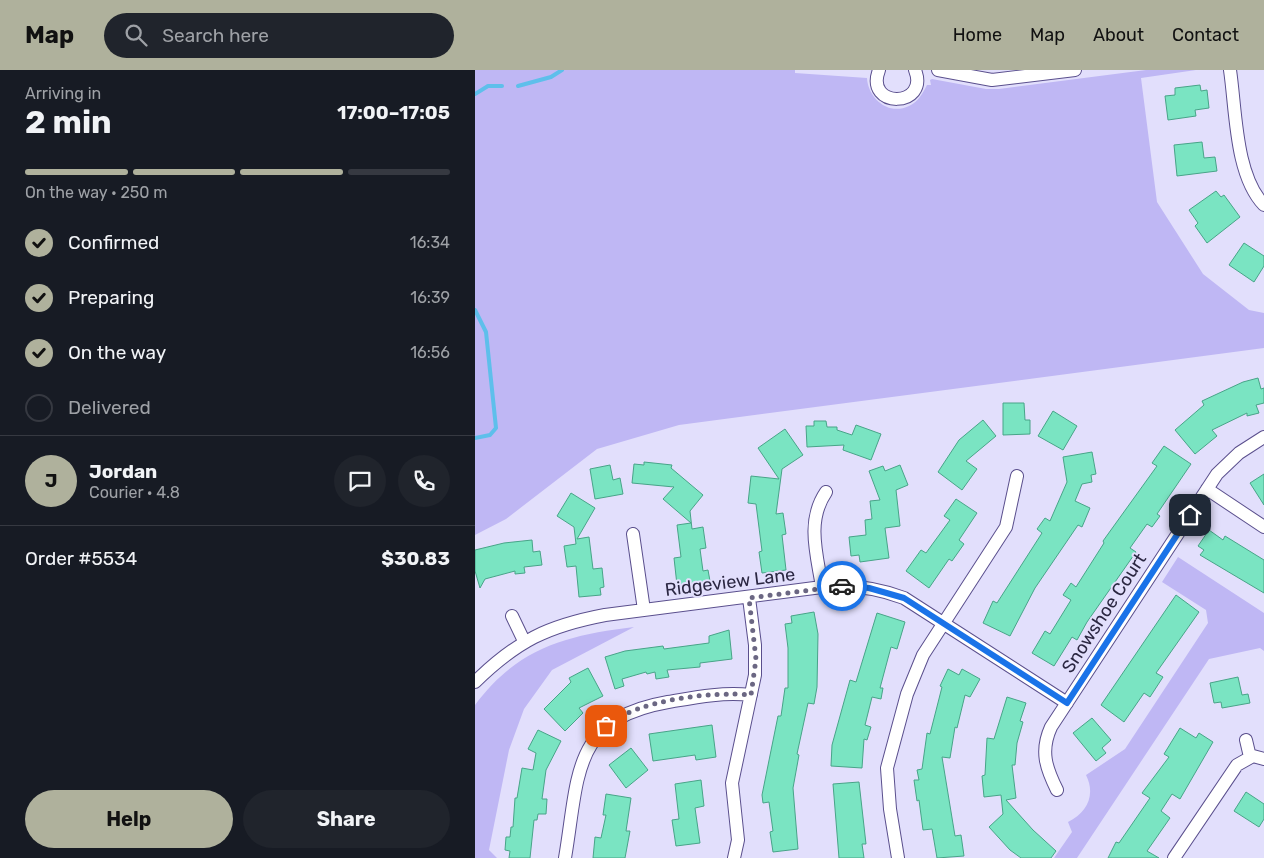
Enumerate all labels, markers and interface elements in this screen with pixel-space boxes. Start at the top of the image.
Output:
search box [104,13,454,58]
text: Map [25,21,74,49]
icon: search [122,21,150,49]
text: Search here [162,24,269,47]
text: Home [953,24,1002,46]
text: Map [1030,24,1065,46]
text: About [1093,24,1144,46]
text: Contact [1172,24,1239,46]
text: Arriving in [25,84,101,103]
text: 17:00–17:05 [337,101,450,124]
text: 2 min [25,103,112,141]
text: On the way · 250 m [25,183,168,202]
icon: check [25,229,53,257]
text: Confirmed [68,231,159,254]
text: 16:34 [410,233,450,252]
icon: check [25,284,53,312]
text: Preparing [68,286,154,309]
text: 16:39 [410,288,450,307]
icon: check [25,339,53,367]
text: On the way [68,341,166,364]
text: 16:56 [410,343,450,362]
text: Delivered [68,396,151,419]
button: chat [334,455,386,507]
button: phone [398,455,450,507]
text: Jordan [89,460,157,483]
text: J [45,469,57,492]
text: Courier · 4.8 [89,483,180,502]
pin [1169,494,1211,536]
icon: home [1176,501,1204,529]
text: Order #5534 [25,547,137,570]
text: $30.83 [381,547,450,570]
street label: Snowshoe Court [1057,549,1151,677]
courier [817,561,867,611]
street label: Ridgeview Lane [664,563,796,601]
icon: car [828,572,856,600]
pin [585,705,627,747]
icon: bag [592,712,620,740]
button: Help [25,790,233,848]
button: Share [243,790,450,848]

